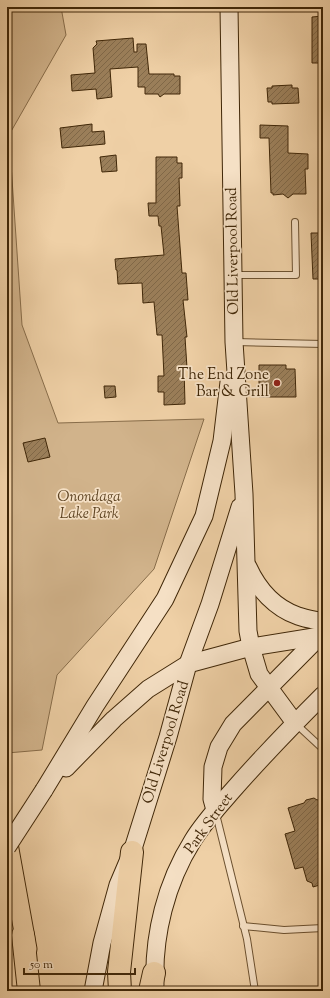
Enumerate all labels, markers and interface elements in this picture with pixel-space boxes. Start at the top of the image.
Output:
street label: Old Liverpool Road [222,187,245,315]
place label: The End Zone Bar & Grill [178,365,269,403]
marker: The End Zone Bar & Grill [272,378,282,388]
park label: Onondaga Lake Park [57,487,121,525]
street label: Old Liverpool Road [138,678,195,806]
street label: Park Street [180,789,238,859]
scale bar [24,950,135,976]
text: 50 m [29,956,53,974]

